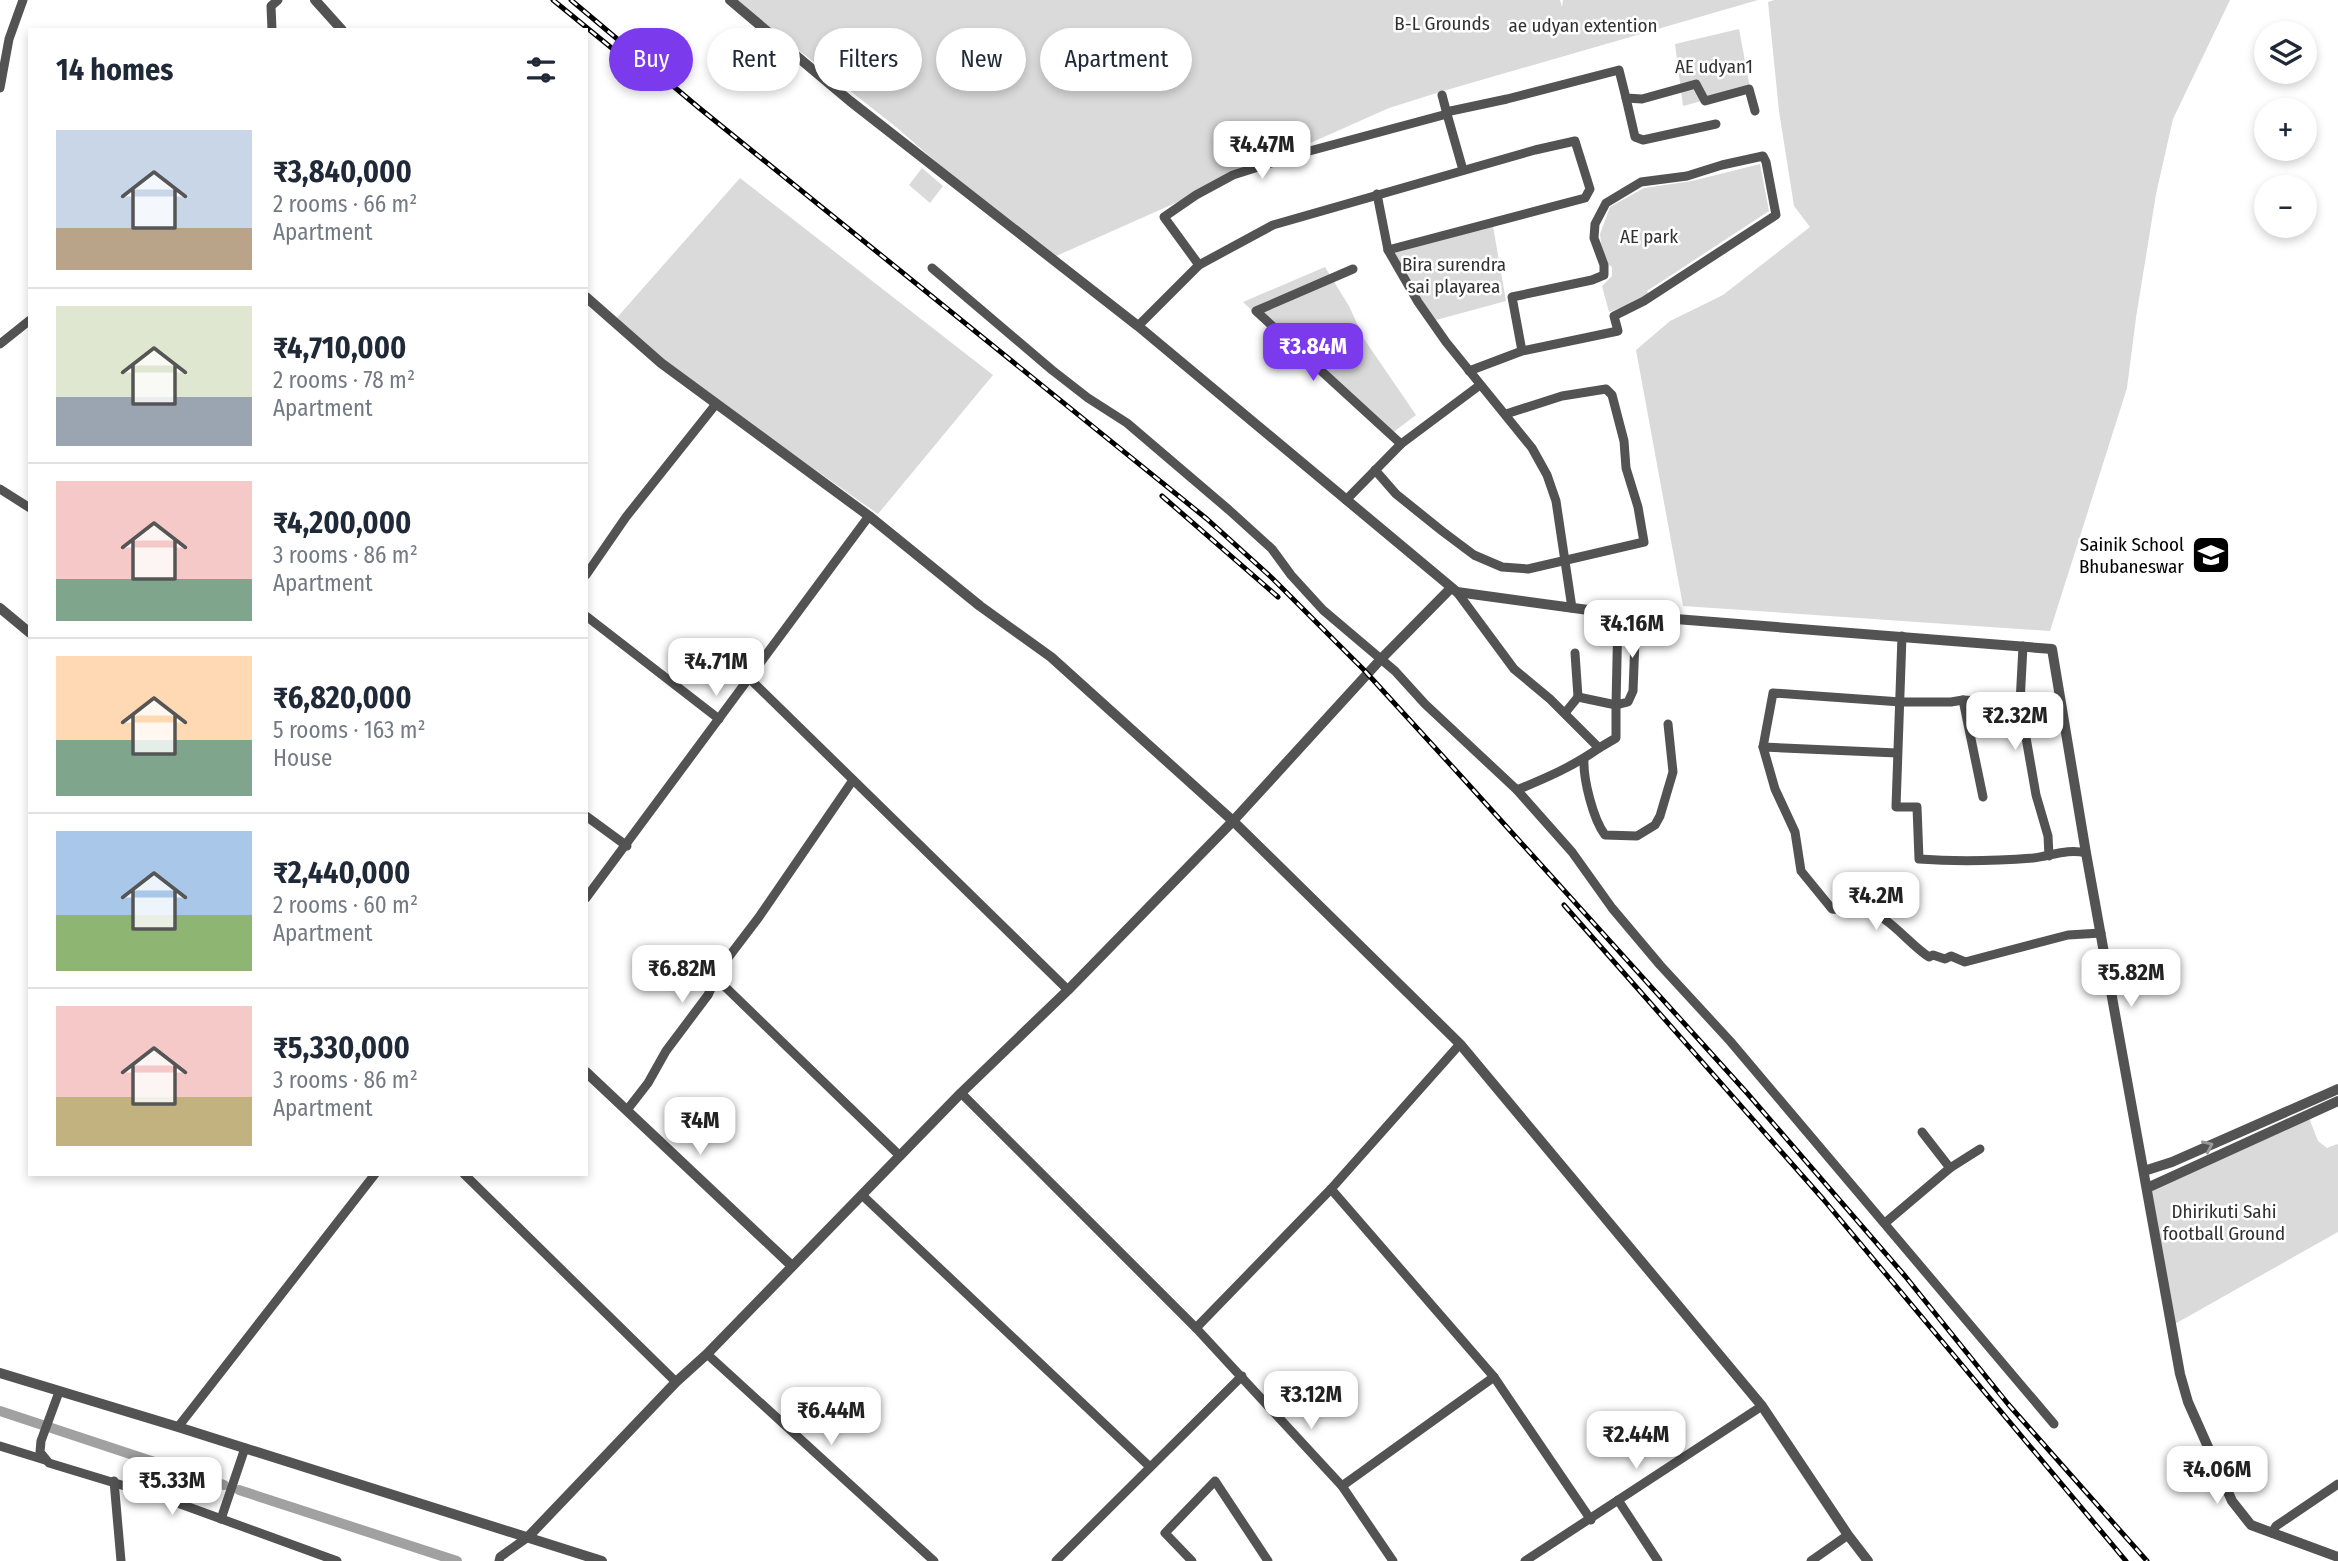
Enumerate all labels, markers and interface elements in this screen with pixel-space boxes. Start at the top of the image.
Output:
park label: B-L Grounds [1394,12,1490,35]
park label: ae udyan extention [1508,14,1658,37]
map controls [2254,21,2317,238]
button: layers [2254,21,2317,84]
chip: Buy [609,28,693,91]
chip: Rent [707,28,800,91]
chip: Filters [814,28,922,91]
chip: New [936,28,1026,91]
chip: Apartment [1040,28,1192,91]
icon: filters [522,51,560,89]
text: 14 homes [56,52,173,88]
park label: AE udyan1 [1675,55,1753,78]
button: + [2254,98,2317,161]
pin: ₹4.47M [1205,122,1319,181]
text: ₹4.47M [1229,130,1295,158]
text: ₹3,840,000 [273,154,412,190]
icon: home [112,158,196,242]
button: − [2254,175,2317,238]
text: 2 rooms · 66 m² [273,190,417,218]
text: Apartment [273,218,373,246]
park label: AE park [1620,225,1678,248]
park label: Bira surendra sai playarea [1402,253,1506,298]
pin: ₹3.84M [1256,324,1370,383]
text: ₹4,710,000 [273,330,406,366]
text: ₹3.84M [1279,332,1347,360]
icon: home [112,334,196,418]
text: 2 rooms · 78 m² [273,366,415,394]
text: Apartment [273,394,373,422]
text: ₹4,200,000 [273,505,411,541]
icon: home [112,509,196,593]
place label: Sainik School Bhubaneswar [2079,533,2184,578]
school or university icon: Sainik School Bhubaneswar [2190,534,2232,576]
text: 3 rooms · 86 m² [273,541,418,569]
text: Apartment [273,569,373,597]
pin: ₹4.16M [1575,600,1689,660]
text: ₹4.16M [1600,609,1664,637]
pin: ₹4.71M [659,638,773,698]
text: ₹4.71M [684,647,748,675]
text: ₹6,820,000 [273,680,412,716]
icon: home [112,684,196,768]
pin: ₹2.32M [1958,692,2072,752]
text: ₹2.32M [1982,701,2048,729]
text: 5 rooms · 163 m² [273,716,426,744]
text: House [273,744,332,772]
text: ₹2,440,000 [273,855,410,891]
icon: home [112,859,196,943]
pin: ₹4.2M [1827,872,1925,932]
text: ₹4.2M [1848,881,1904,909]
text: 2 rooms · 60 m² [273,891,418,919]
text: Apartment [273,919,373,947]
pin: ₹6.82M [625,946,739,1005]
pin: ₹5.82M [2074,950,2188,1009]
text: ₹6.82M [648,954,716,982]
text: ₹5.82M [2097,958,2165,986]
text: ₹5,330,000 [273,1030,410,1066]
icon: home [112,1034,196,1118]
text: 3 rooms · 86 m² [273,1066,418,1094]
text: Apartment [273,1094,373,1122]
pin: ₹4M [666,1098,734,1157]
text: ₹4M [680,1106,720,1134]
one-way arrow [2200,1140,2213,1154]
park label: Dhirikuti Sahi football Ground [2163,1200,2285,1245]
pin: ₹3.12M [1254,1372,1368,1431]
text: ₹3.12M [1280,1380,1342,1408]
pin: ₹6.44M [774,1388,888,1447]
text: ₹6.44M [797,1396,865,1424]
pin: ₹2.44M [1579,1412,1693,1471]
text: ₹2.44M [1603,1420,1669,1448]
pin: ₹4.06M [2160,1446,2274,1506]
text: ₹4.06M [2183,1455,2251,1483]
pin: ₹5.33M [115,1458,229,1517]
text: ₹5.33M [139,1466,205,1494]

